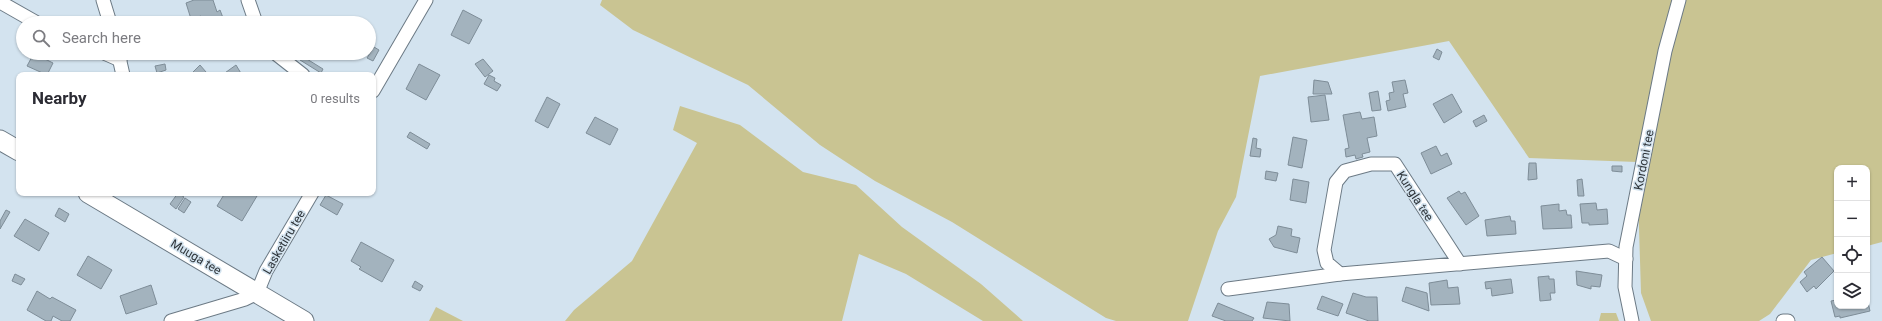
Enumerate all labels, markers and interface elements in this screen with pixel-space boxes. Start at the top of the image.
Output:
search box [16,16,376,60]
icon: search [30,27,52,49]
text: Search here [62,29,141,47]
text: Nearby [32,88,87,108]
text: 0 results [310,91,360,106]
street label: Kordoni tee [1631,129,1657,191]
map controls [1834,165,1870,309]
button: + [1834,165,1870,201]
street label: Kungla tee [1394,169,1436,223]
button: − [1834,201,1870,237]
street label: Lasketiiru tee [260,207,308,277]
street label: Muuga tee [168,236,224,278]
button: locate [1834,237,1870,273]
button: layers [1834,273,1870,309]

